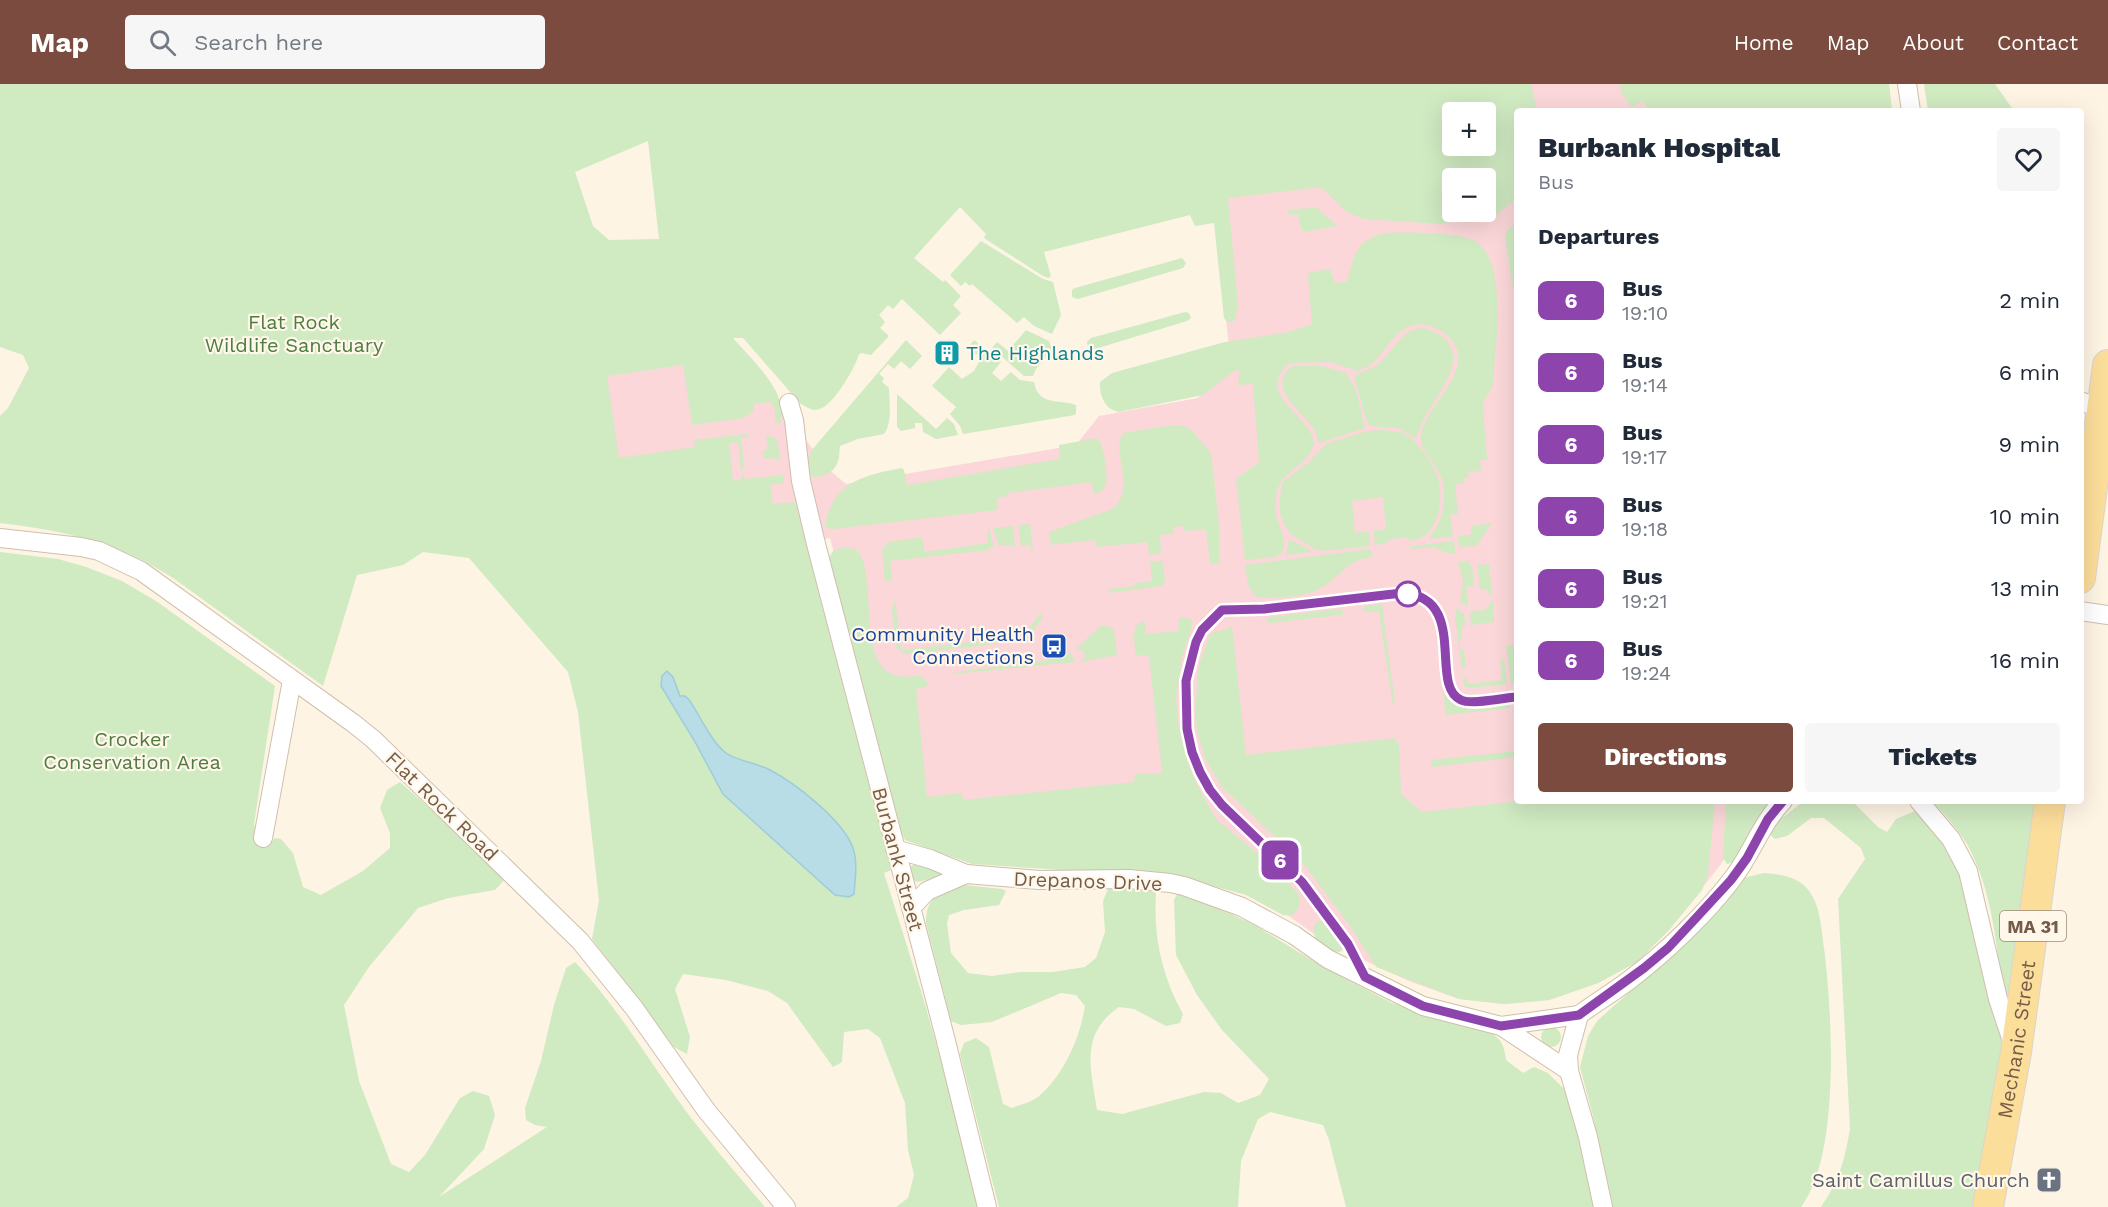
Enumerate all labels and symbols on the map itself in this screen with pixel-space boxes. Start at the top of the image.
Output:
park label: Flat Rock Wildlife Sanctuary [205,310,384,357]
building icon: The Highlands [932,338,962,368]
place label: The Highlands [966,341,1104,365]
unlabelled marker [1395,581,1421,607]
place label: Community Health Connections [851,622,1034,669]
bus stop icon: Community Health Connections [1039,631,1069,661]
park label: Crocker Conservation Area [43,727,221,774]
street label: Flat Rock Road [381,746,503,866]
street label: Burbank Street [867,785,929,934]
line badge: 6 [1260,840,1300,880]
street label: Drepanos Drive [1013,866,1163,896]
road number: MA 31 [2000,911,2066,941]
street label: Mechanic Street [1992,958,2040,1120]
church icon: Saint Camillus Church [2034,1165,2064,1195]
place label: Saint Camillus Church [1812,1168,2030,1192]

